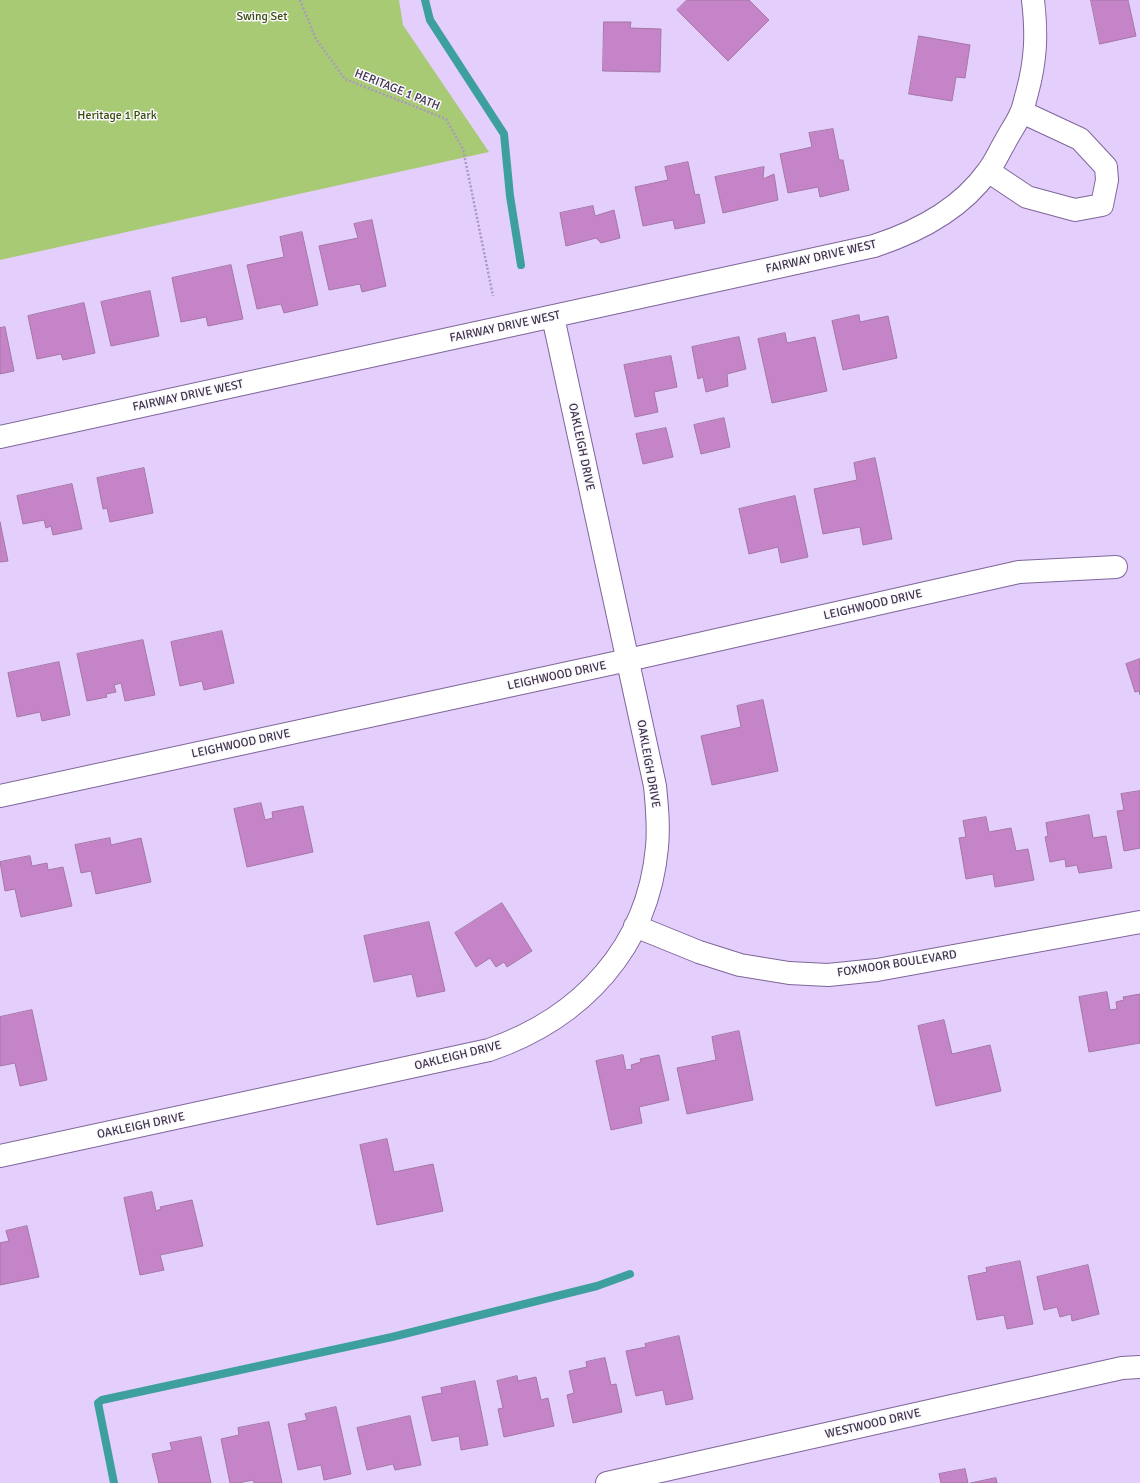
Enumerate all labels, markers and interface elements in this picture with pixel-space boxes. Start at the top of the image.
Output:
park label: Swing Set [237,10,287,24]
street label: HERITAGE 1 PATH [352,66,442,114]
park label: Heritage 1 Park [77,109,157,123]
street label: FAIRWAY DRIVE WEST [764,237,878,277]
street label: FAIRWAY DRIVE WEST [448,308,562,346]
street label: FAIRWAY DRIVE WEST [131,377,245,415]
street label: OAKLEIGH DRIVE [565,402,597,492]
street label: LEIGHWOOD DRIVE [822,587,924,623]
street label: LEIGHWOOD DRIVE [506,658,608,694]
street label: OAKLEIGH DRIVE [633,719,663,809]
street label: LEIGHWOOD DRIVE [190,726,292,762]
street label: FOXMOOR BOULEVARD [836,947,958,981]
street label: OAKLEIGH DRIVE [413,1038,503,1074]
street label: OAKLEIGH DRIVE [96,1110,186,1142]
street label: WESTWOOD DRIVE [824,1406,922,1442]

